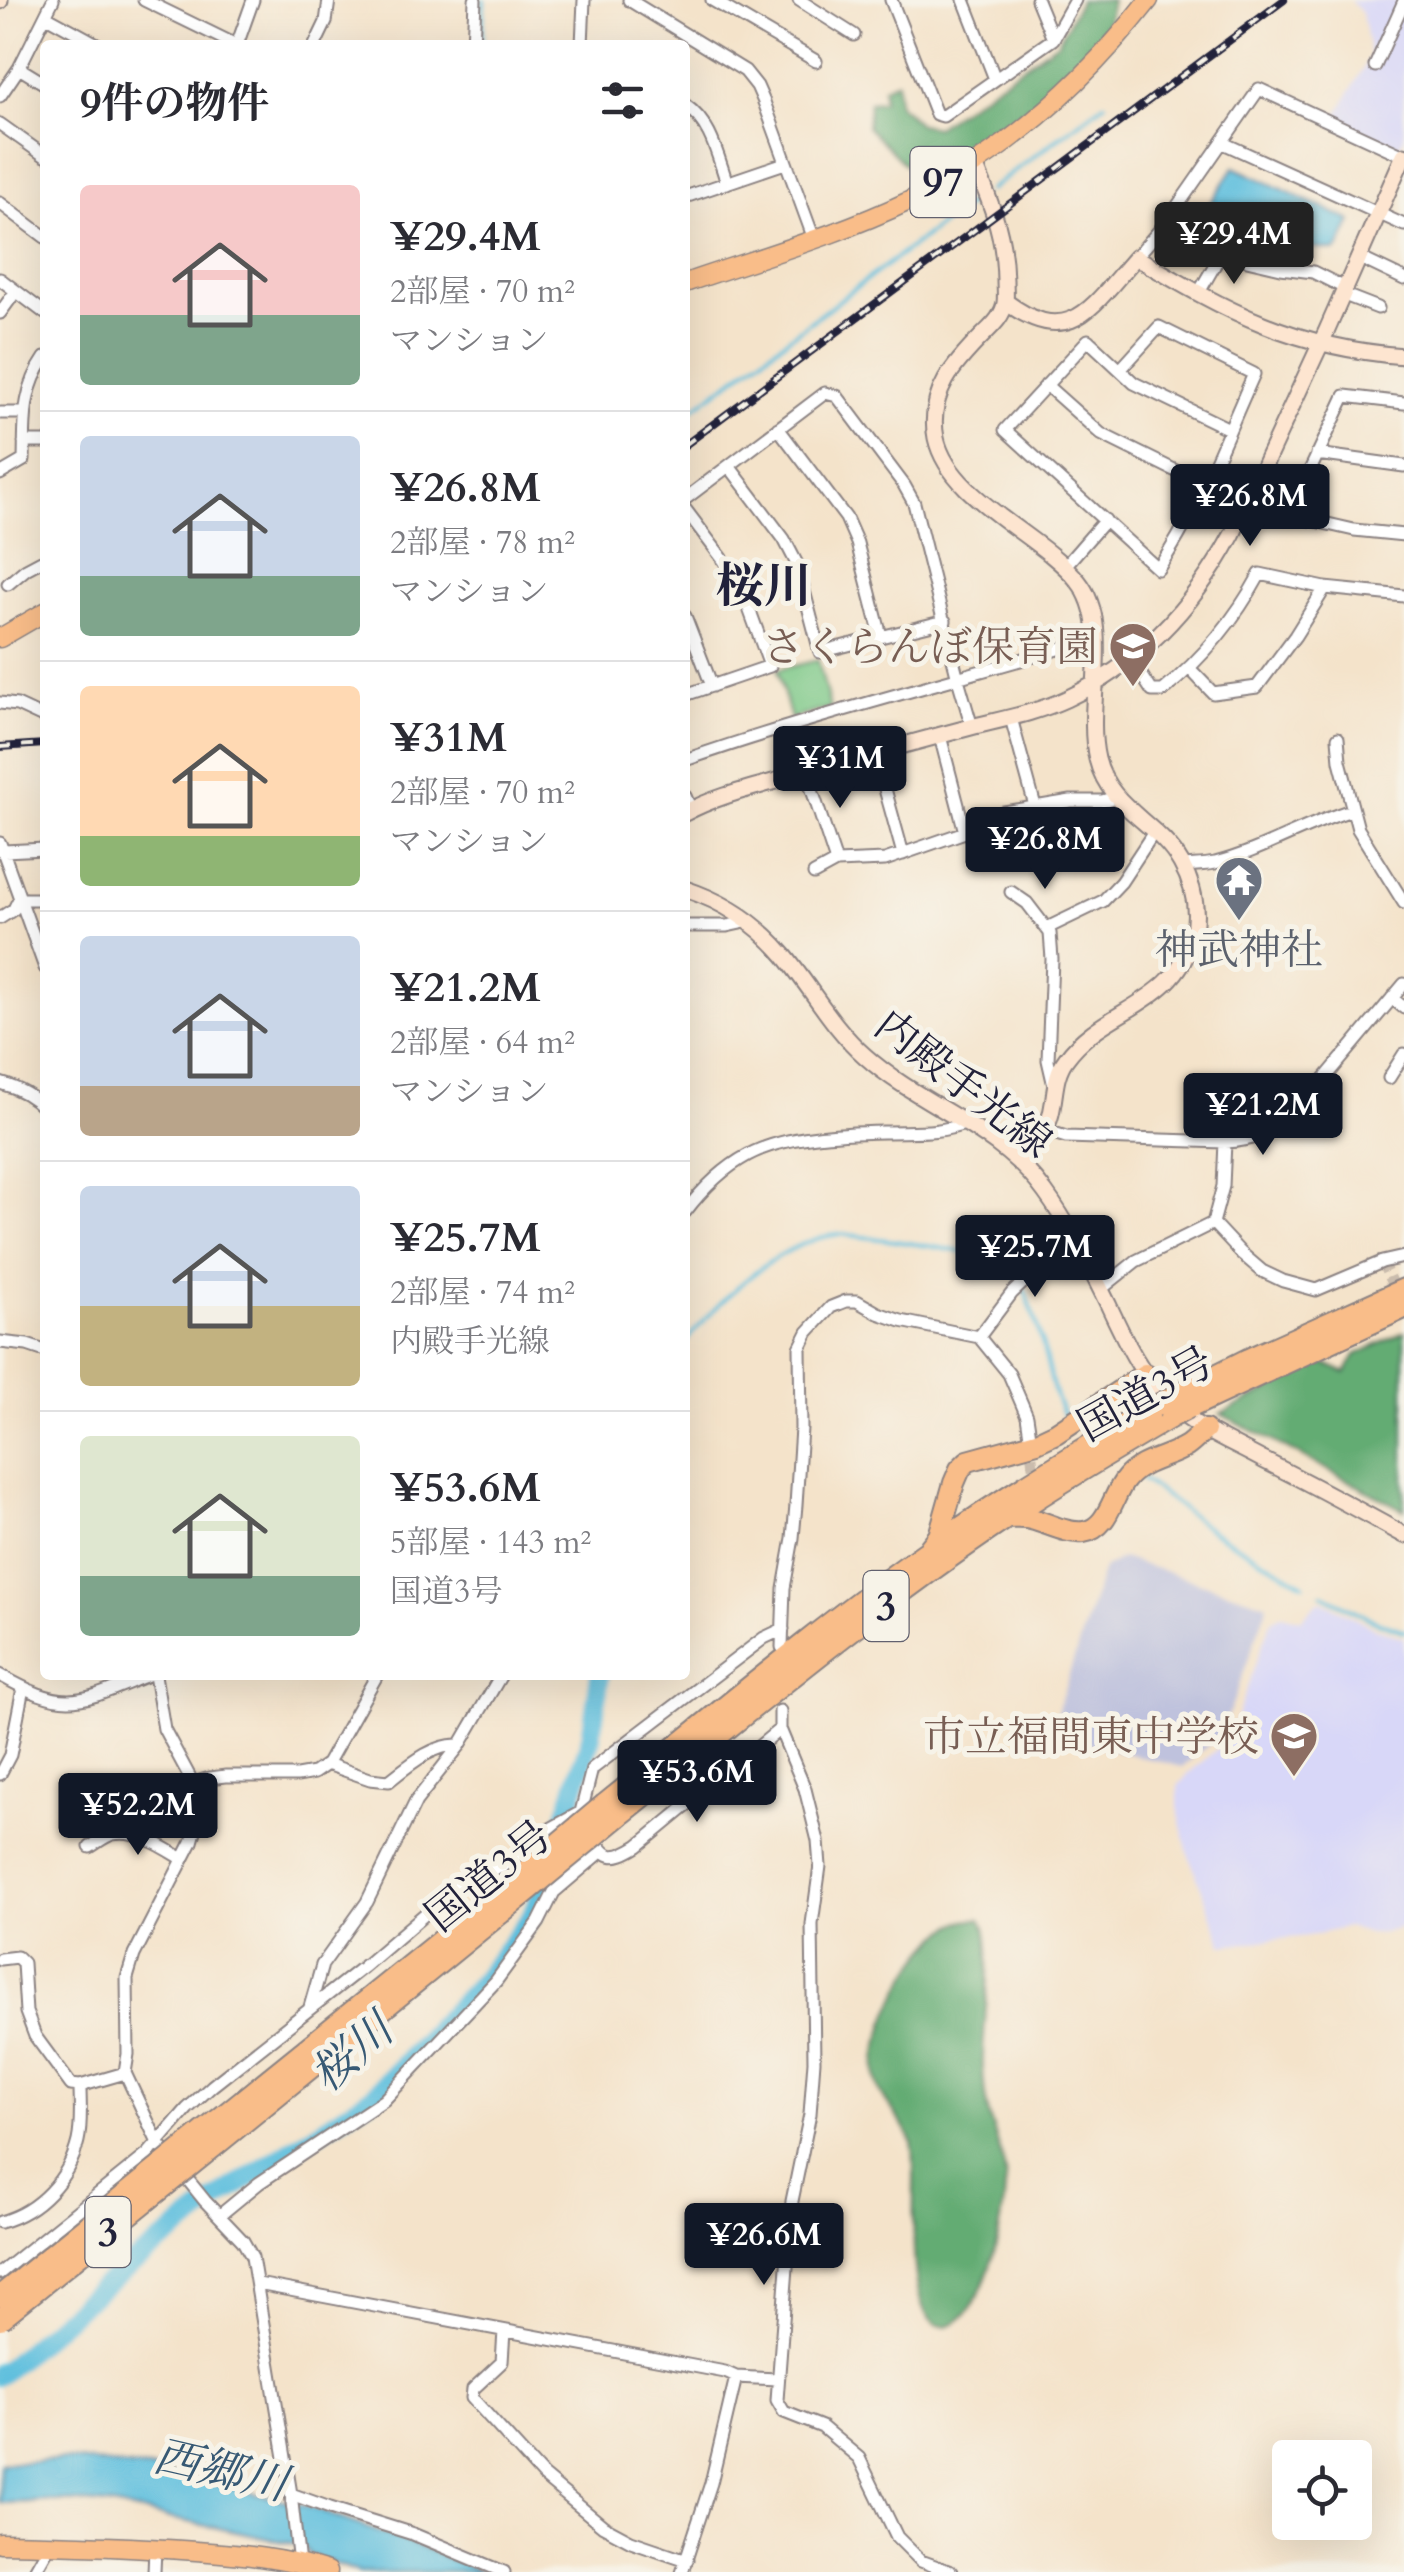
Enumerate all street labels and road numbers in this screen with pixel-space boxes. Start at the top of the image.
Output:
road number: 97 [910,147,976,217]
street label: 内殿手光線 [863,997,1063,1171]
street label: 国道3号 [1067,1334,1224,1455]
road number: 3 [864,1571,908,1641]
street label: 国道3号 [414,1808,564,1945]
road number: 3 [86,2197,130,2267]

